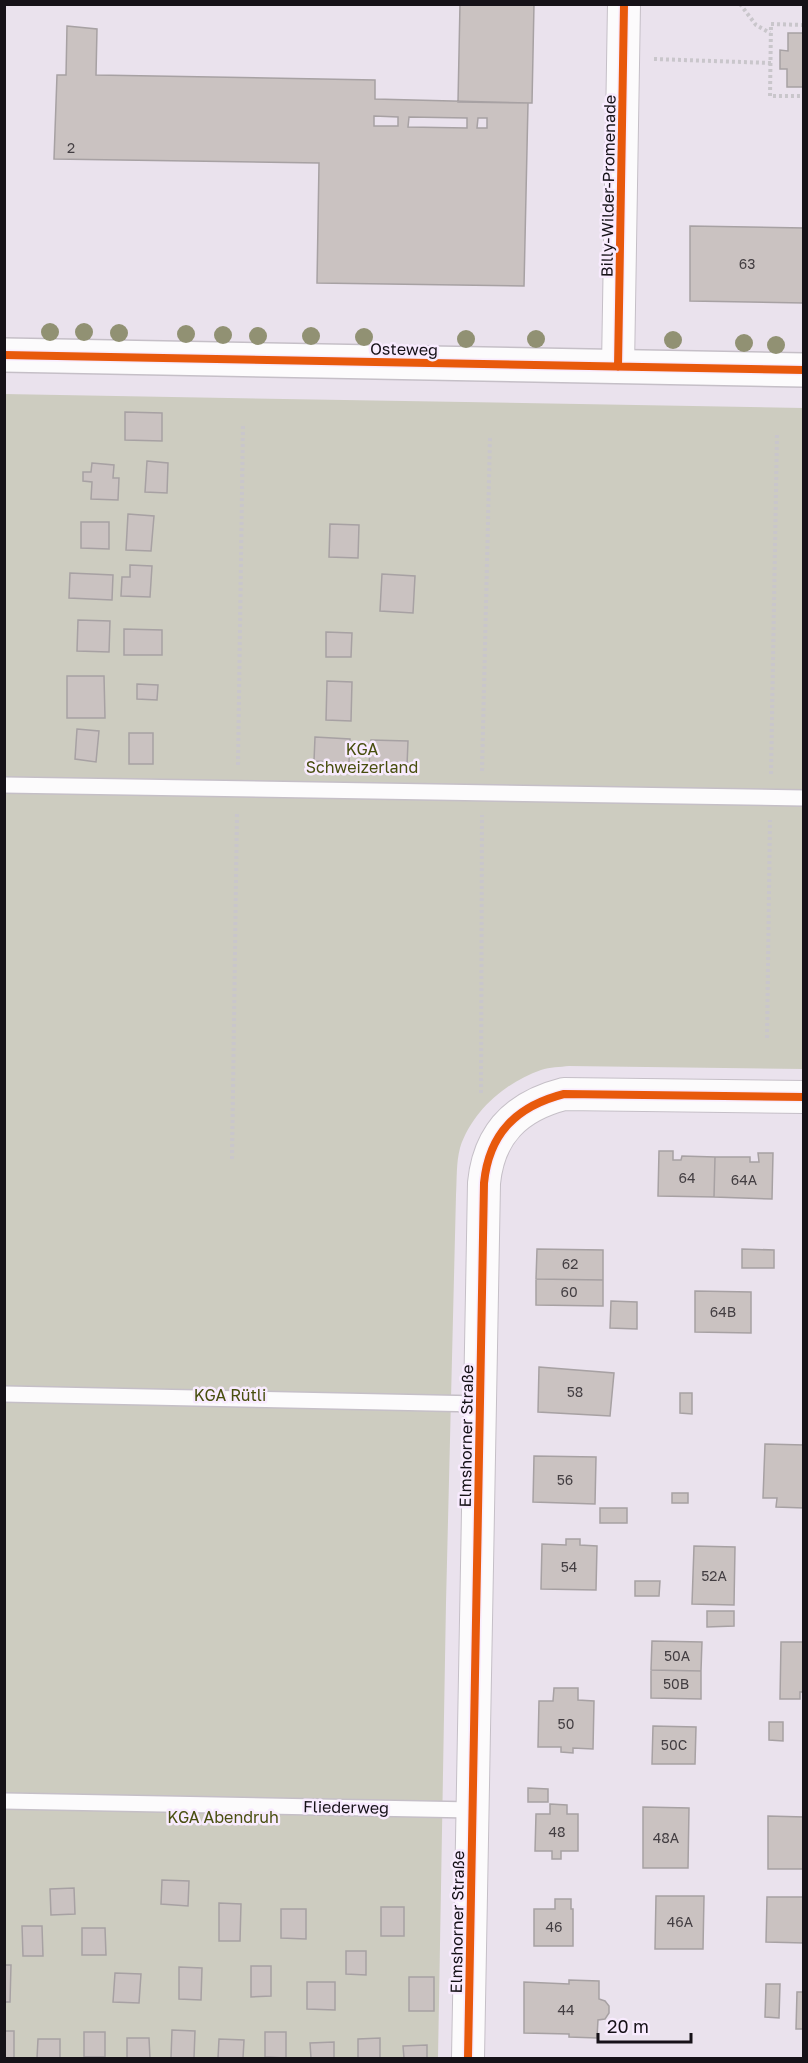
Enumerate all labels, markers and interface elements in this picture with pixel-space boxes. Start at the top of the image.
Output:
street label: Billy-Wilder-Promenade [596,95,620,277]
house number: 2 [67,139,75,156]
house number: 63 [739,255,755,272]
street label: Osteweg [370,338,438,360]
park label: KGA Schweizerland [306,739,418,777]
house number: 64 [678,1169,696,1186]
house number: 64A [731,1171,758,1188]
house number: 62 [562,1255,578,1272]
house number: 60 [560,1283,578,1300]
house number: 64B [710,1303,736,1320]
street label: Elmshorner Straße [455,1365,477,1507]
house number: 58 [567,1383,583,1400]
park label: KGA Rütli [194,1385,266,1405]
house number: 56 [557,1471,573,1488]
house number: 54 [561,1558,577,1575]
house number: 52A [701,1567,727,1584]
house number: 50A [664,1647,691,1664]
house number: 50B [663,1675,689,1692]
house number: 50 [558,1715,574,1732]
house number: 50C [661,1736,687,1753]
street label: Fliederweg [303,1796,389,1818]
park label: KGA Abendruh [167,1807,279,1827]
house number: 48 [548,1823,566,1840]
house number: 48A [653,1829,680,1846]
street label: Elmshorner Straße [446,1851,468,1993]
house number: 46A [667,1913,694,1930]
house number: 46 [545,1918,563,1935]
house number: 44 [557,2001,575,2018]
scale bar [598,2006,691,2044]
text: 20 m [607,2015,649,2037]

